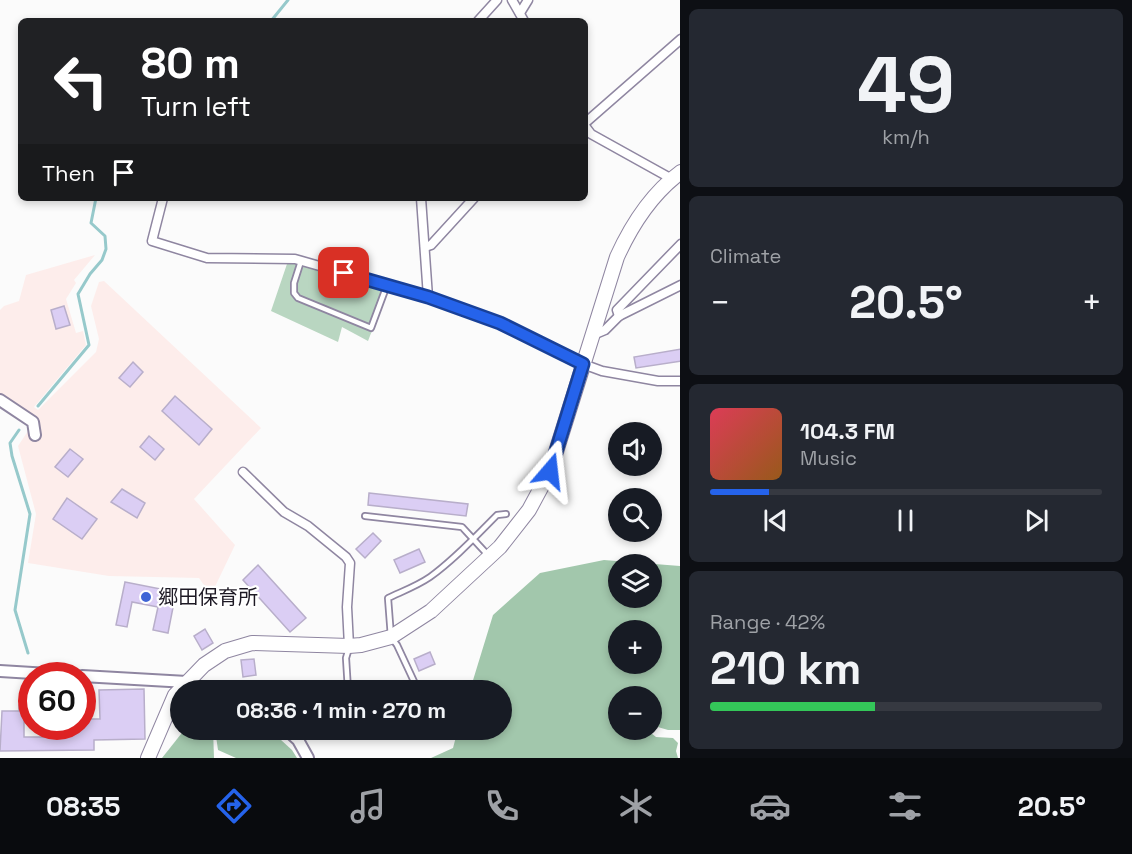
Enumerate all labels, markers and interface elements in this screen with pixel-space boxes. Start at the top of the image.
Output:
text: 49 [857,35,955,135]
text: 80 m [141,37,240,90]
icon: left [42,42,120,120]
text: Turn left [141,89,251,124]
text: km/h [882,124,930,150]
icon: arrive [107,156,140,189]
text: Then [42,159,95,187]
text: Climate [710,243,781,269]
pin [318,247,369,298]
icon: arrive [327,256,360,289]
text: 20.5° [849,274,963,331]
text: − [710,282,730,324]
text: + [1082,282,1102,324]
text: 104.3 FM [800,417,895,445]
map controls [608,422,662,740]
button: sound [608,422,662,476]
position arrow [518,439,582,503]
text: Music [800,445,857,471]
button: search [608,488,662,542]
icon: previous [759,504,792,537]
icon: pause [889,504,922,537]
icon: next [1020,504,1053,537]
button: layers [608,554,662,608]
place label: 郷田保育所 [158,584,258,610]
marker: 郷田保育所 [139,590,153,604]
text: Range · 42% [710,609,825,635]
button: + [608,620,662,674]
text: 210 km [710,640,861,697]
speed limit sign: 60 [18,662,96,740]
button: − [608,686,662,740]
text: 08:36 · 1 min · 270 m [236,696,446,724]
icon: directions [213,785,255,827]
icon: music [347,785,389,827]
icon: phone [481,785,523,827]
icon: climate [615,785,657,827]
icon: car [749,785,791,827]
icon: filters [884,785,926,827]
text: 08:35 [46,789,120,824]
text: 20.5° [1018,789,1086,824]

